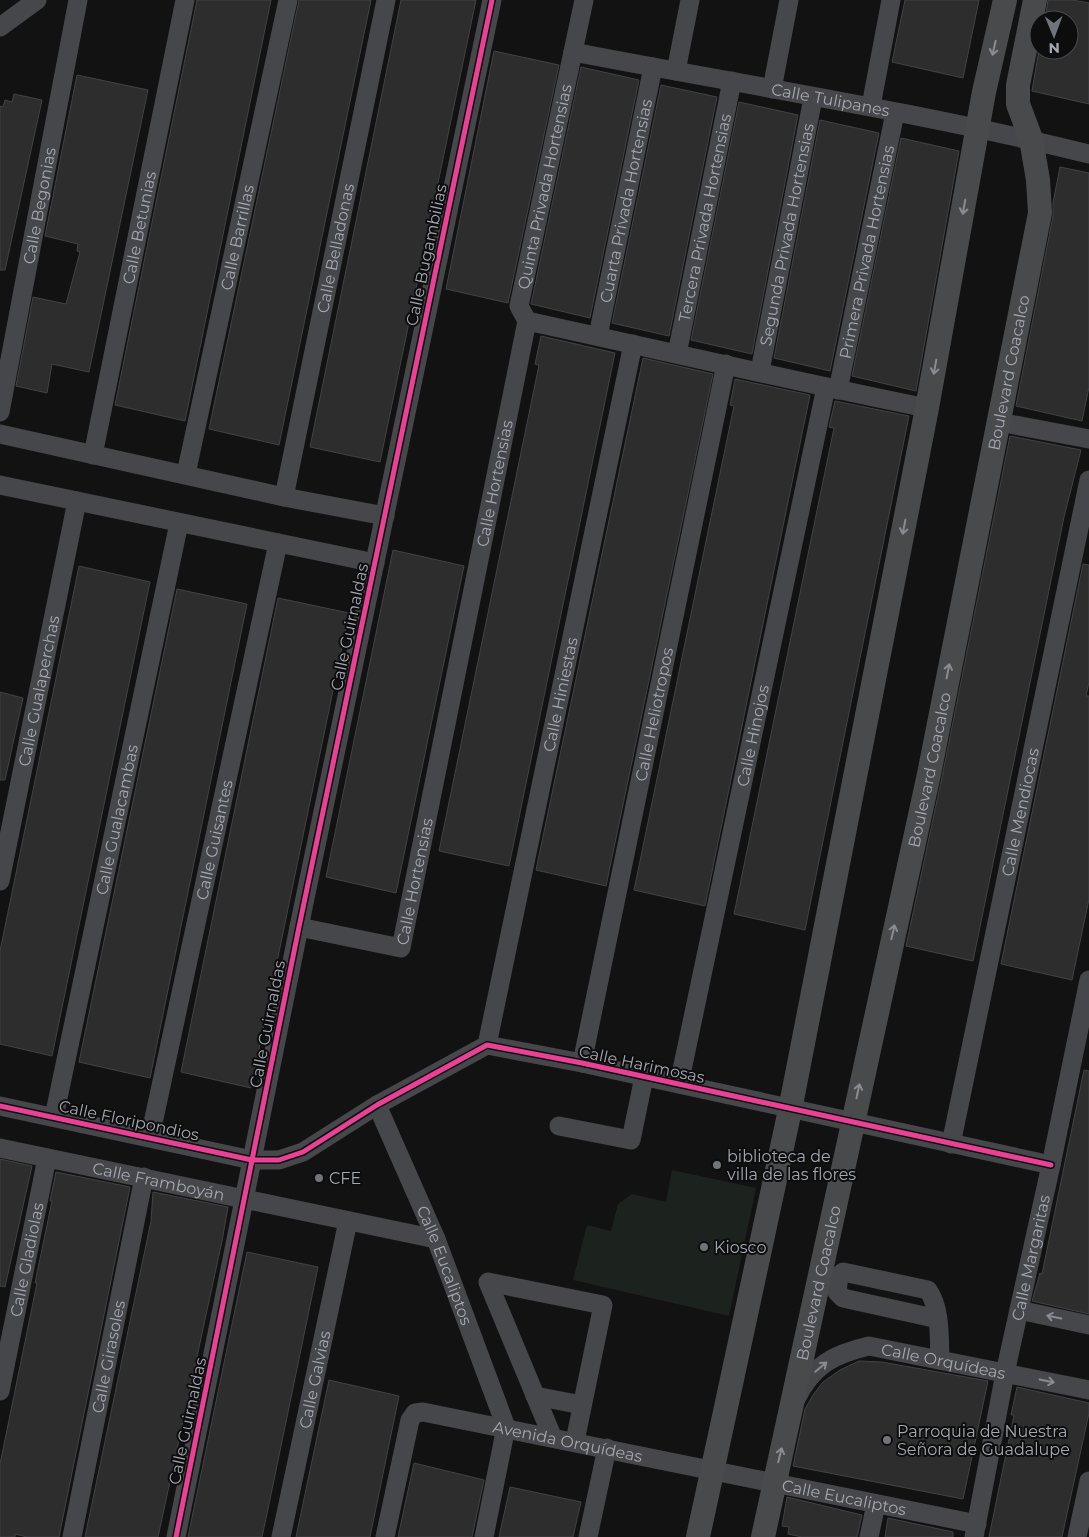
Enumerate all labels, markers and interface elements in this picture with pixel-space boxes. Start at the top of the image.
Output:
north arrow [1029,10,1079,60]
one-way arrow [989,39,998,55]
text: N [1048,39,1060,57]
street label: Calle Tulipanes [770,80,892,121]
street label: Quinta Privada Hortensias [514,82,576,291]
street label: Cuarta Privada Hortensias [596,97,656,305]
street label: Tercera Privada Hortensias [675,112,735,324]
street label: Segunda Privada Hortensias [756,121,818,348]
street label: Primera Privada Hortensias [836,143,898,361]
street label: Calle Begonias [19,146,60,266]
street label: Calle Betunias [119,169,160,286]
street label: Calle Belladonas [313,182,358,315]
street label: Calle Bugambilias [402,182,451,328]
street label: Calle Barrillas [217,183,258,292]
one-way arrow [958,199,968,215]
street label: Boulevard Coacalco [984,293,1034,452]
one-way arrow [929,359,939,375]
street label: Calle Hortensias [473,418,517,549]
one-way arrow [899,518,908,534]
street label: Calle Guirnaldas [327,562,372,692]
street label: Calle Gualaperchas [14,614,64,768]
street label: Calle Hiniestas [539,635,582,754]
street label: Calle Heliotropos [631,646,677,783]
one-way arrow [944,663,954,679]
street label: Calle Hinojos [733,683,773,788]
street label: Boulevard Coacalco [904,691,955,849]
street label: Calle Gualacambas [92,743,142,896]
street label: Calle Mendiocas [998,746,1043,878]
street label: Calle Guisantes [192,778,237,902]
street label: Calle Hortensias [393,816,437,947]
one-way arrow [889,925,898,941]
street label: Calle Guirnaldas [246,959,289,1089]
street label: Calle Harimosas [577,1042,707,1087]
one-way arrow [854,1083,864,1099]
street label: Calle Floripondios [57,1096,201,1145]
place label: biblioteca de villa de las flores [727,1147,856,1184]
street label: Calle Framboyán [91,1159,226,1205]
marker: biblioteca de villa de las flores [711,1159,723,1171]
place label: CFE [329,1169,361,1188]
marker: CFE [313,1172,325,1184]
street label: Calle Margaritas [1008,1193,1054,1323]
street label: Calle Gladiolas [6,1201,48,1319]
street label: Calle Eucaliptos [412,1203,476,1328]
street label: Boulevard Coacalco [793,1204,845,1362]
place label: Kiosco [714,1238,766,1257]
marker: Kiosco [698,1241,710,1253]
street label: Calle Girasoles [88,1298,129,1415]
one-way arrow [1047,1312,1063,1322]
street label: Calle Galvias [295,1329,335,1430]
street label: Calle Orquídeas [880,1340,1007,1383]
street label: Calle Guirnaldas [165,1356,210,1486]
one-way arrow [814,1361,827,1372]
one-way arrow [1038,1377,1054,1386]
street label: Avenida Orquídeas [491,1417,644,1466]
place label: Parroquia de Nuestra Señora de Guadalupe [897,1422,1070,1459]
marker: Parroquia de Nuestra Señora de Guadalupe [881,1434,893,1446]
one-way arrow [776,1448,786,1464]
street label: Calle Eucaliptos [780,1476,908,1520]

